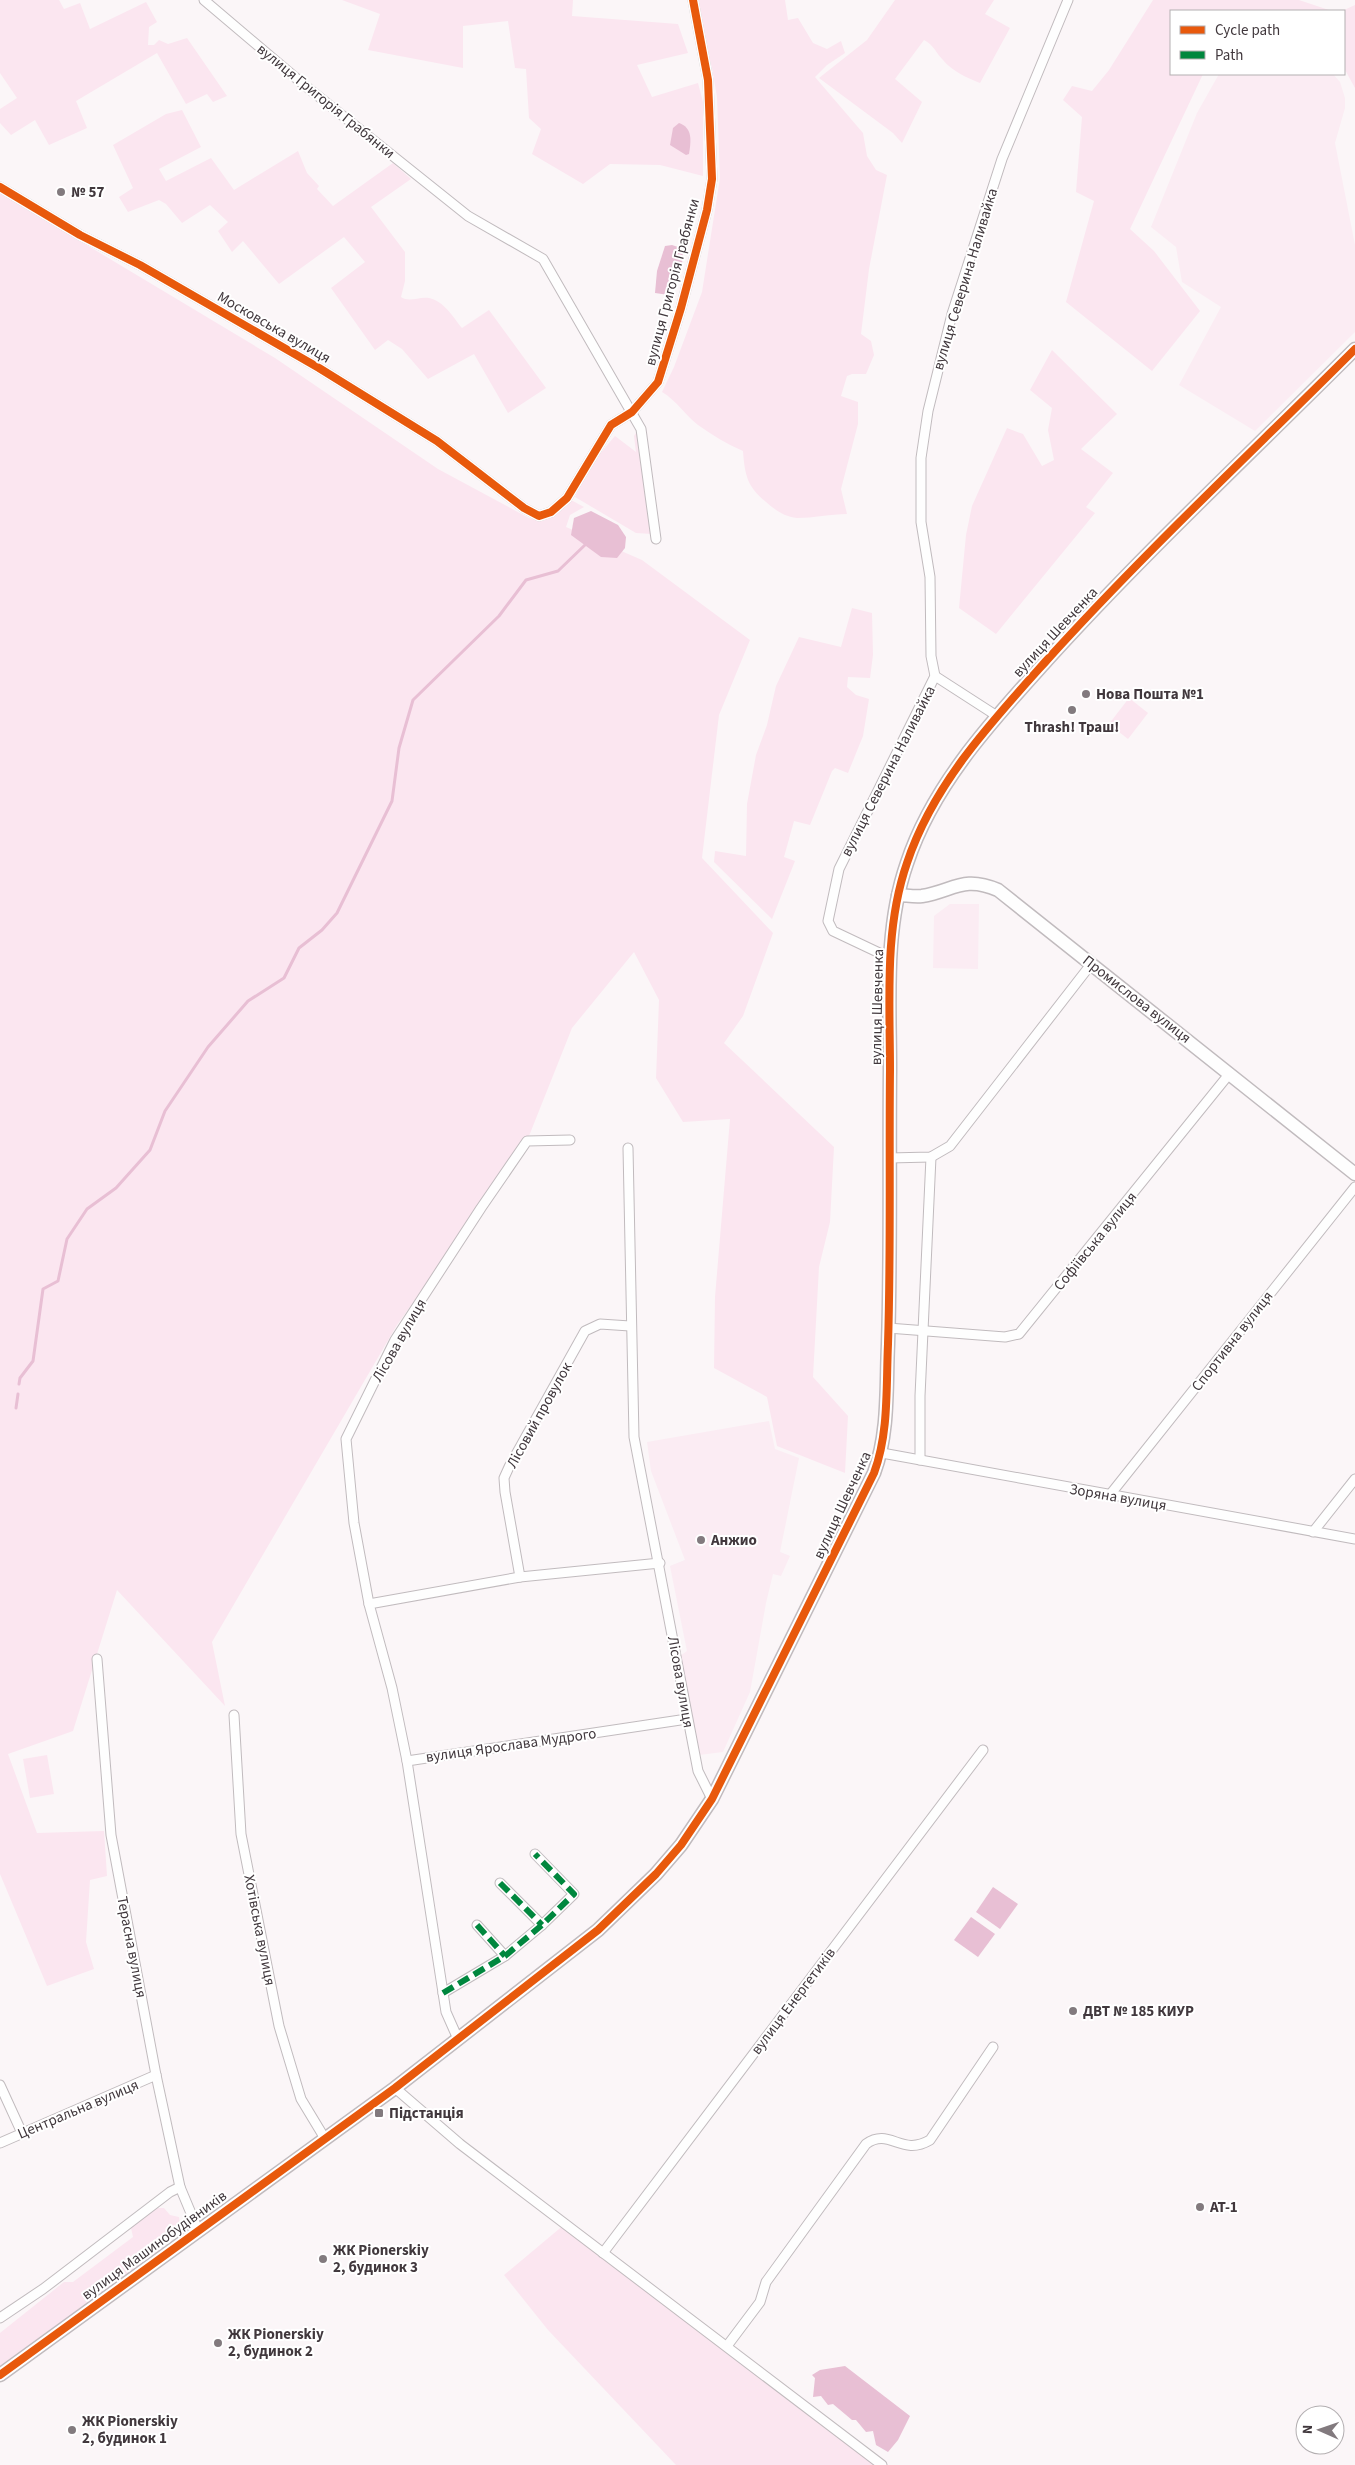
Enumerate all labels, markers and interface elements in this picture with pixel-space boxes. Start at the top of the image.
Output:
legend [1170,10,1345,75]
text: Cycle path [1215,20,1280,41]
street label: вулиця Григорія Грабянки [252,39,399,164]
text: Path [1215,45,1243,66]
place label: № 57 [71,182,104,203]
marker: № 57 [55,186,67,198]
street label: вулиця Северина Наливайка [928,186,1003,373]
street label: вулиця Григорія Грабянки [640,196,705,368]
street label: Московська вулиця [213,286,334,368]
street label: вулиця Шевченка [1008,583,1103,682]
street label: вулиця Северина Наливайка [836,682,941,860]
place label: Нова Пошта №1 [1096,684,1204,705]
marker: Нова Пошта №1 [1080,688,1092,700]
marker: Thrash! Траш! [1066,704,1078,716]
place label: Thrash! Траш! [1025,717,1119,738]
street label: вулиця Шевченка [866,949,889,1065]
street label: Промислова вулиця [1078,950,1195,1048]
street label: Софіївська вулиця [1049,1187,1142,1295]
street label: Спортивна вулиця [1187,1287,1278,1396]
street label: Лісова вулиця [367,1295,432,1386]
street label: Лісовий провулок [502,1358,578,1472]
street label: вулиця Шевченка [808,1448,877,1562]
street label: Зоряна вулиця [1068,1479,1168,1516]
place label: Анжио [710,1530,757,1551]
marker: Анжио [695,1534,707,1546]
street label: Лісова вулиця [662,1634,699,1730]
street label: вулиця Ярослава Мудрого [424,1723,598,1768]
street label: Хотівська вулиця [238,1873,281,1987]
street label: Терасна вулиця [111,1895,152,2000]
street label: вулиця Енергетиків [746,1943,841,2059]
place label: ДВТ № 185 КИУР [1083,2001,1194,2022]
marker: ДВТ № 185 КИУР [1067,2005,1079,2017]
street label: Центральна вулиця [14,2074,142,2144]
place label: Підстанція [389,2103,464,2124]
marker: Підстанція [373,2107,385,2119]
street label: вулиця Машинобудівників [77,2185,231,2305]
place label: АТ-1 [1209,2197,1238,2218]
marker: АТ-1 [1194,2201,1206,2213]
place label: ЖК Pionerskiy 2, будинок 3 [333,2240,429,2278]
marker: ЖК Pionerskiy 2, будинок 3 [317,2253,329,2265]
place label: ЖК Pionerskiy 2, будинок 2 [228,2324,324,2362]
marker: ЖК Pionerskiy 2, будинок 2 [212,2337,224,2349]
north arrow [1295,2405,1345,2455]
place label: ЖК Pionerskiy 2, будинок 1 [82,2411,178,2449]
marker: ЖК Pionerskiy 2, будинок 1 [66,2424,78,2436]
text: N [1298,2425,1318,2435]

